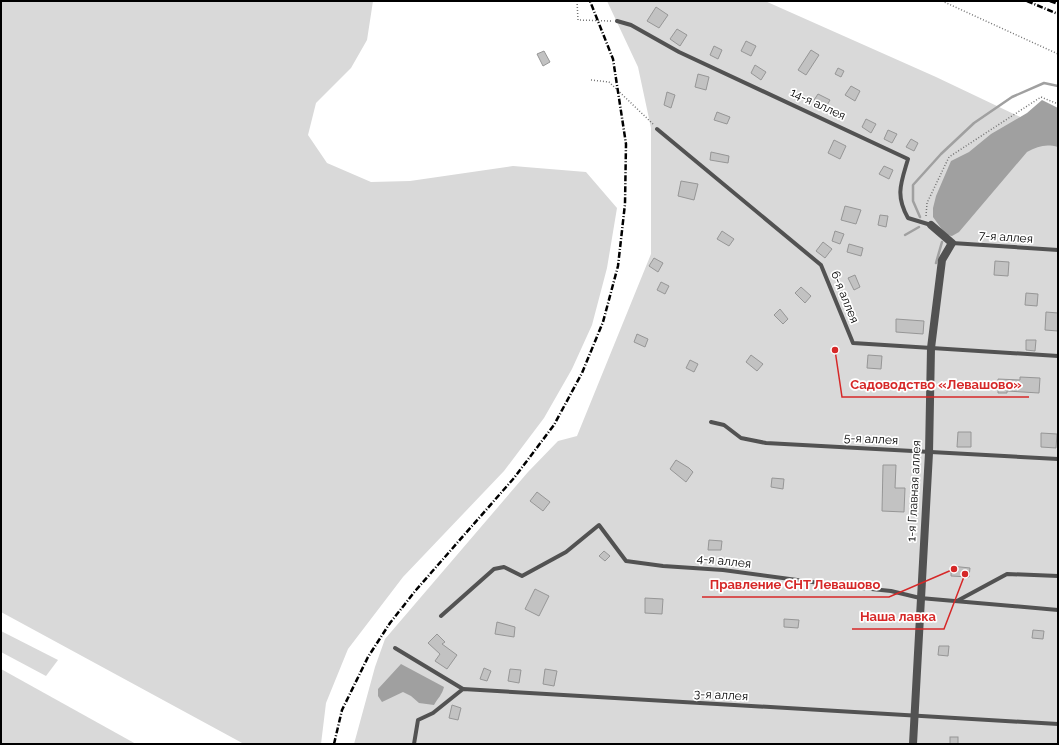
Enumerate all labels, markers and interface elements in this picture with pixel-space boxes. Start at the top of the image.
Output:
street label: 14-я аллея [788,85,848,123]
street label: 7-я аллея [979,228,1033,246]
street label: 6-я аллея [828,269,862,325]
callout: Садоводство «Левашово» [842,372,1029,397]
text: Садоводство «Левашово» [850,377,1022,392]
street label: 5-я аллея [844,431,898,447]
street label: 1-я Главная аллея [904,440,924,542]
street label: 4-я аллея [696,551,752,571]
callout: Правление СНТ Левашово [702,572,889,597]
text: Правление СНТ Левашово [710,577,880,592]
callout: Наша лавка [852,604,944,629]
text: Наша лавка [860,609,937,624]
street label: 3-я аллея [694,687,748,703]

